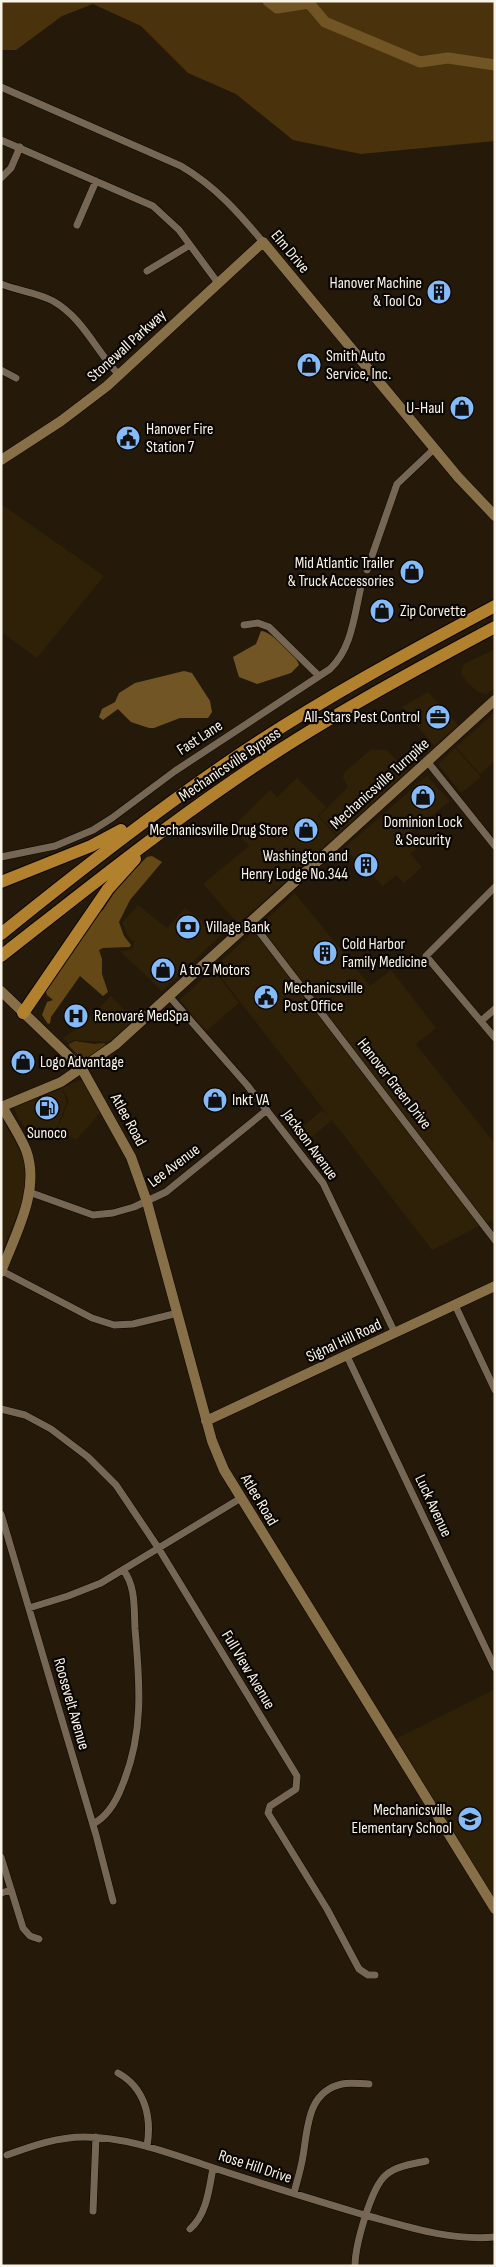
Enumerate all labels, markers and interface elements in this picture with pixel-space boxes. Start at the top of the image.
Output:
street label: Elm Drive [267,227,313,277]
place label: Hanover Machine & Tool Co [330,274,422,311]
building icon: Hanover Machine & Tool Co [426,279,452,305]
street label: Stonewall Parkway [84,306,170,386]
place label: Smith Auto Service, Inc. [326,347,391,384]
shop icon: Smith Auto Service, Inc. [296,352,322,378]
shop icon: U-Haul [449,395,475,421]
place label: U-Haul [406,399,444,418]
place label: Hanover Fire Station 7 [146,420,213,457]
public building icon: Hanover Fire Station 7 [115,425,141,451]
place label: Mid Atlantic Trailer & Truck Accessories [288,554,394,591]
shop icon: Mid Atlantic Trailer & Truck Accessories [399,559,425,585]
shop icon: Zip Corvette [369,598,395,624]
place label: Zip Corvette [400,602,466,621]
office icon: All-Stars Pest Control [425,704,451,730]
place label: All-Stars Pest Control [303,708,420,727]
street label: Fast Lane [174,716,226,760]
street label: Mechanicsville Bypass [176,724,285,806]
street label: Mechanicsville Turnpike [327,735,433,833]
shop icon: Dominion Lock & Security [410,784,436,810]
place label: Dominion Lock & Security [384,813,462,850]
shop icon: Mechanicsville Drug Store [293,817,319,843]
place label: Mechanicsville Drug Store [150,821,288,840]
place label: Washington and Henry Lodge No.344 [241,847,348,884]
building icon: Washington and Henry Lodge No.344 [353,852,379,878]
bank icon: Village Bank [175,914,201,940]
place label: Village Bank [206,918,270,937]
place label: Cold Harbor Family Medicine [342,935,427,972]
building icon: Cold Harbor Family Medicine [312,940,338,966]
shop icon: A to Z Motors [150,957,176,983]
place label: A to Z Motors [179,961,250,980]
place label: Mechanicsville Post Office [284,979,363,1016]
public building icon: Mechanicsville Post Office [253,984,279,1010]
hospital icon: Renovaré MedSpa [63,1003,89,1029]
place label: Renovaré MedSpa [94,1007,189,1026]
street label: Hanover Green Drive [353,1035,435,1133]
shop icon: Logo Advantage [10,1049,36,1075]
place label: Logo Advantage [40,1053,124,1072]
shop icon: Inkt VA [202,1087,228,1113]
street label: Atlee Road [105,1090,150,1149]
place label: Inkt VA [232,1091,269,1110]
fuel station icon: Sunoco [34,1095,60,1121]
street label: Jackson Avenue [277,1105,342,1184]
place label: Sunoco [27,1124,67,1143]
street label: Lee Avenue [144,1140,204,1192]
street label: Signal Hill Road [303,1315,385,1367]
street label: Atlee Road [236,1470,282,1529]
street label: Luck Avenue [410,1472,456,1540]
street label: Full View Avenue [217,1627,279,1713]
street label: Roosevelt Avenue [49,1656,93,1752]
place label: Mechanicsville Elementary School [352,1801,452,1838]
school or university icon: Mechanicsville Elementary School [457,1806,483,1832]
street label: Rose Hill Drive [216,2146,294,2188]

